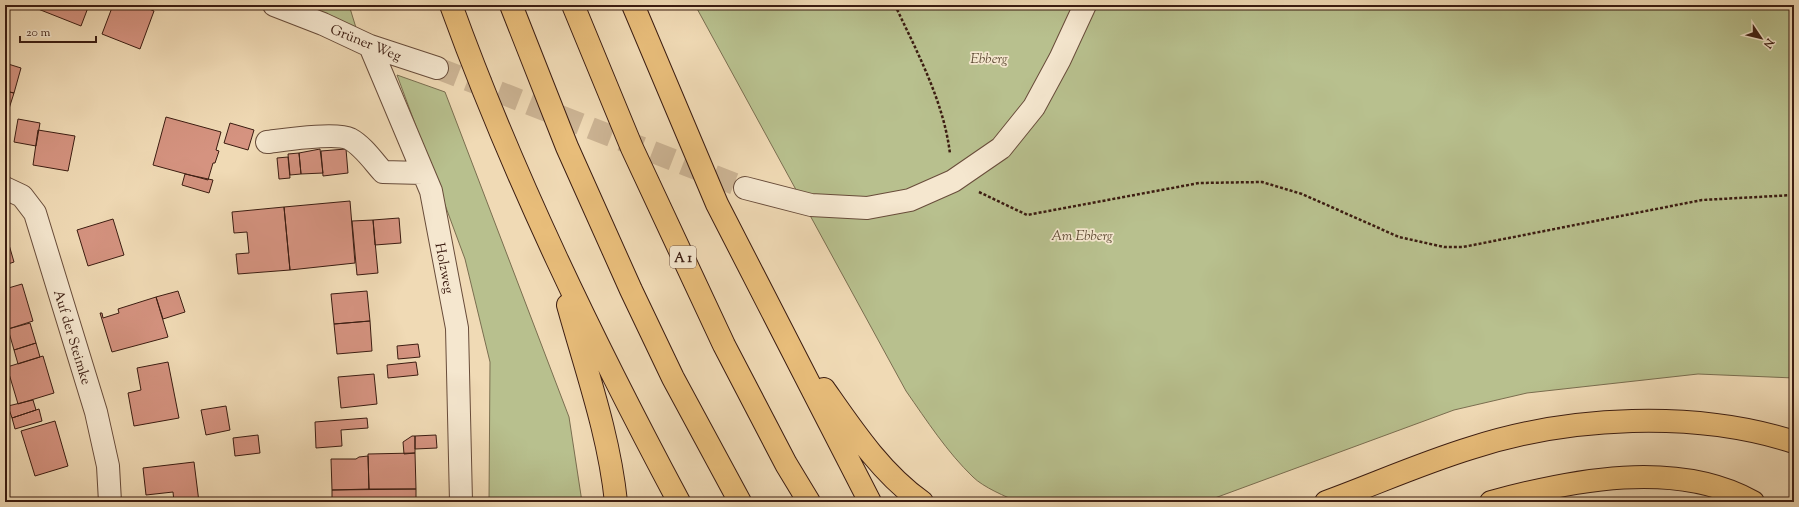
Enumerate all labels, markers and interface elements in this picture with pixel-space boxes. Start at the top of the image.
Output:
scale bar [20,18,96,44]
north arrow [1741,18,1781,58]
street label: Grüner Weg [327,20,404,67]
text: 20 m [26,24,51,42]
text: N [1759,34,1778,52]
park label: Ebberg [970,50,1008,70]
park label: Am Ebberg [1051,227,1113,247]
street label: Holzweg [428,241,458,296]
road number: A 1 [670,246,696,268]
street label: Auf der Steimke [47,288,95,388]

